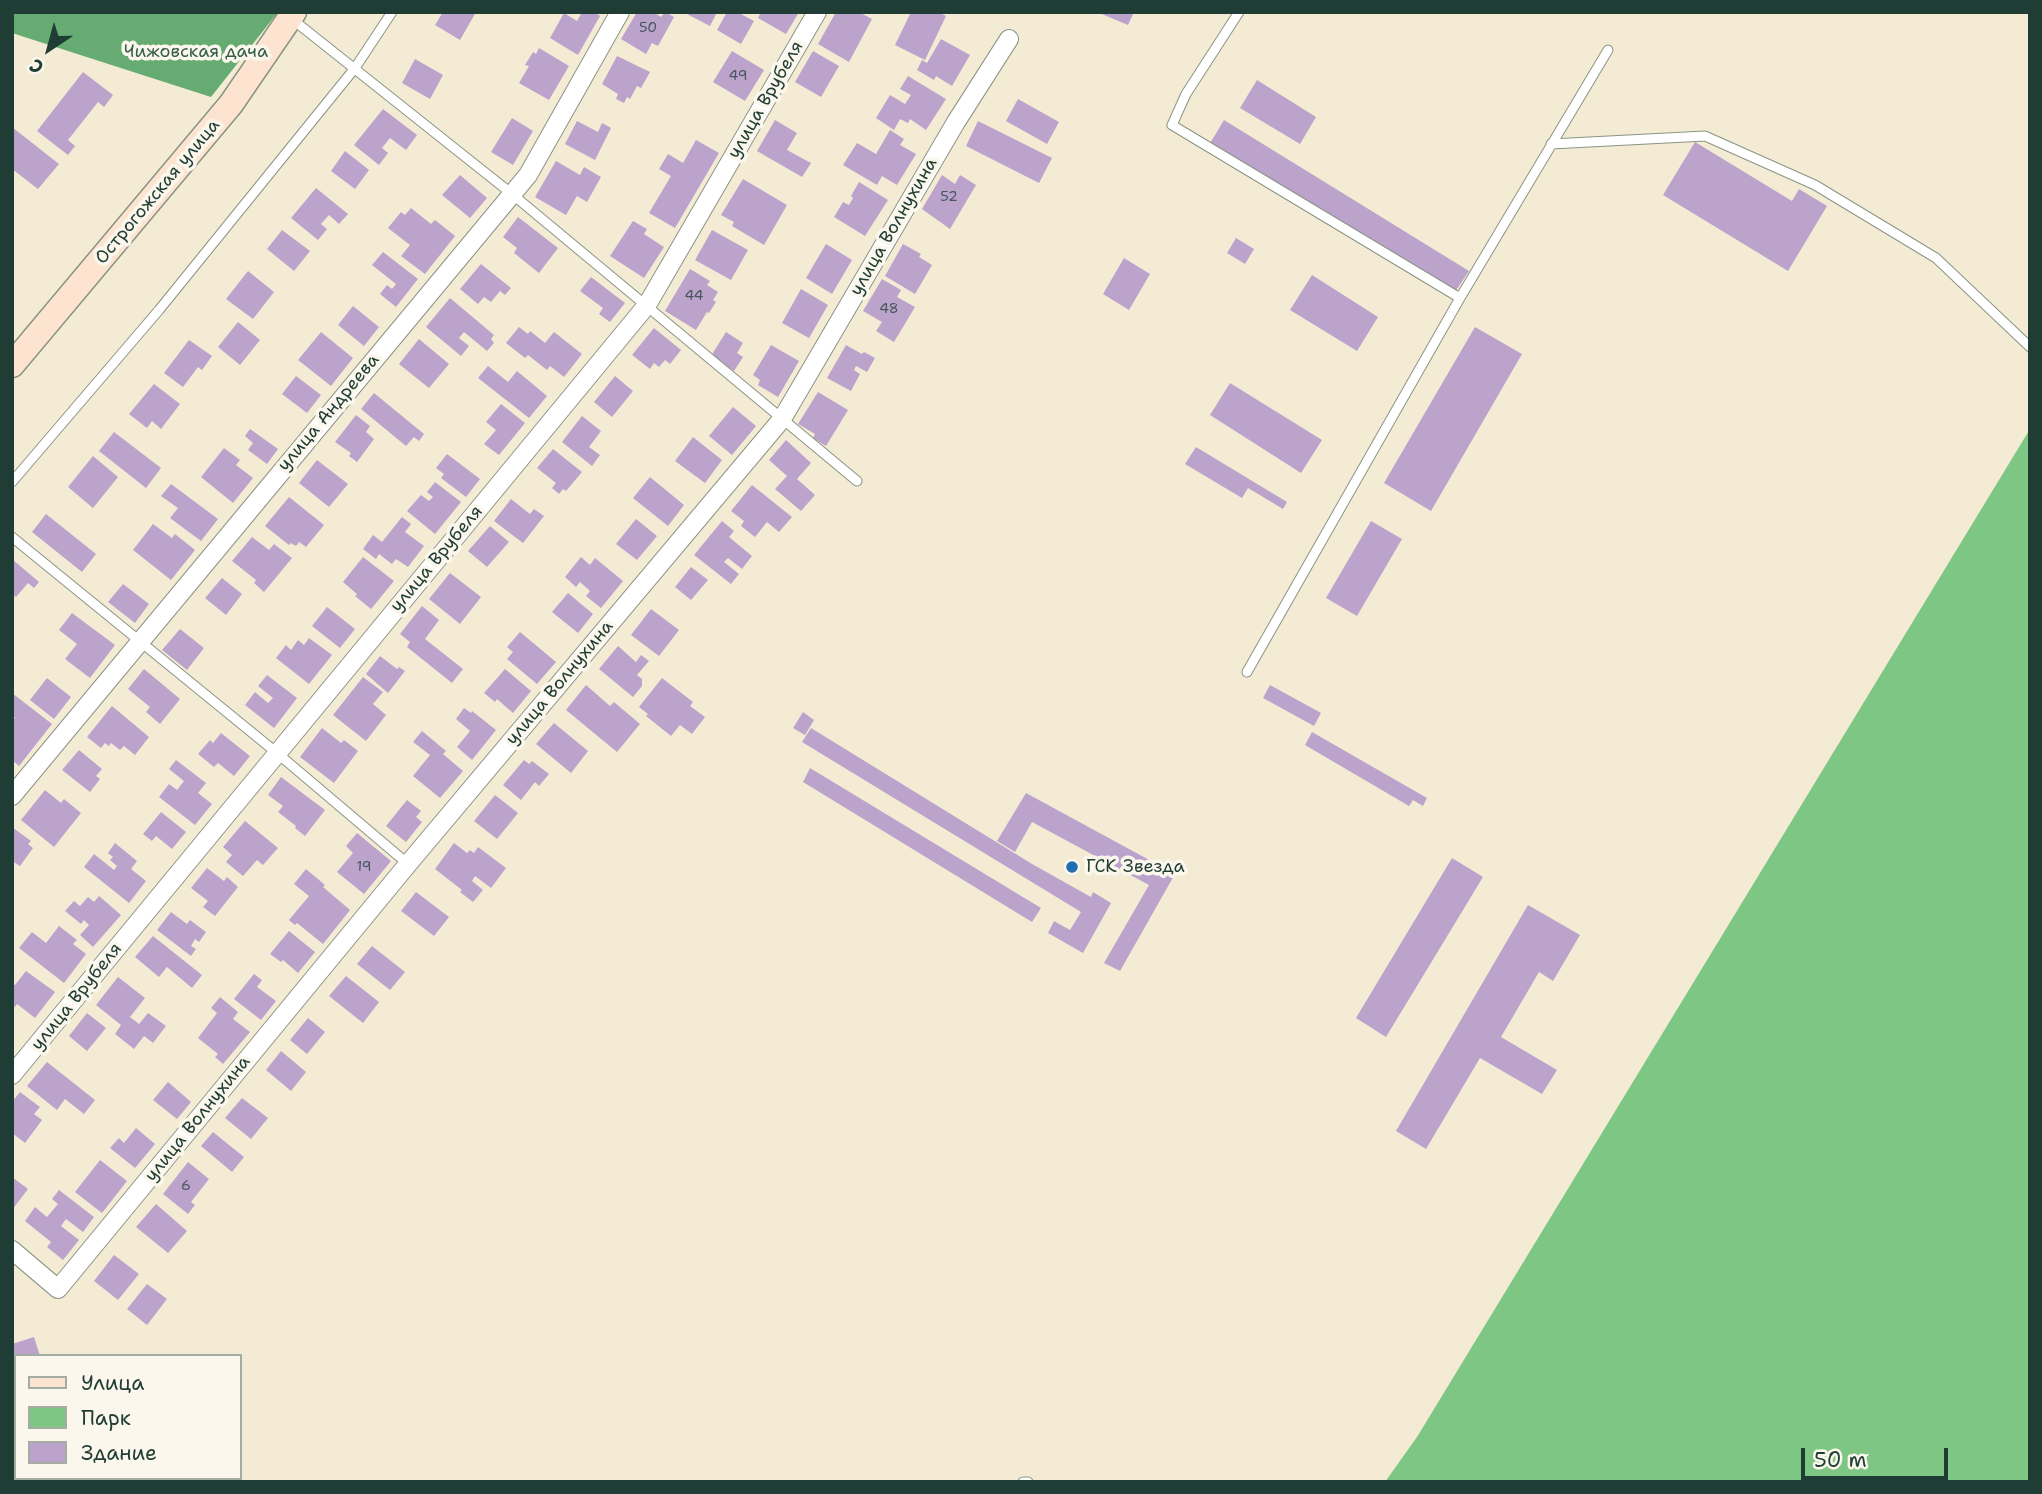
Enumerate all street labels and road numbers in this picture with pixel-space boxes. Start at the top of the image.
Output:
street label: улица Врубеля [724,37,808,163]
street label: Острогожская улица [91,115,225,269]
street label: улица Волнухина [846,154,942,300]
street label: улица Андреева [274,350,384,476]
street label: улица Врубеля [386,501,488,617]
street label: улица Волнухина [502,616,618,750]
street label: улица Врубеля [27,939,127,1055]
street label: улица Волнухина [141,1052,255,1186]

